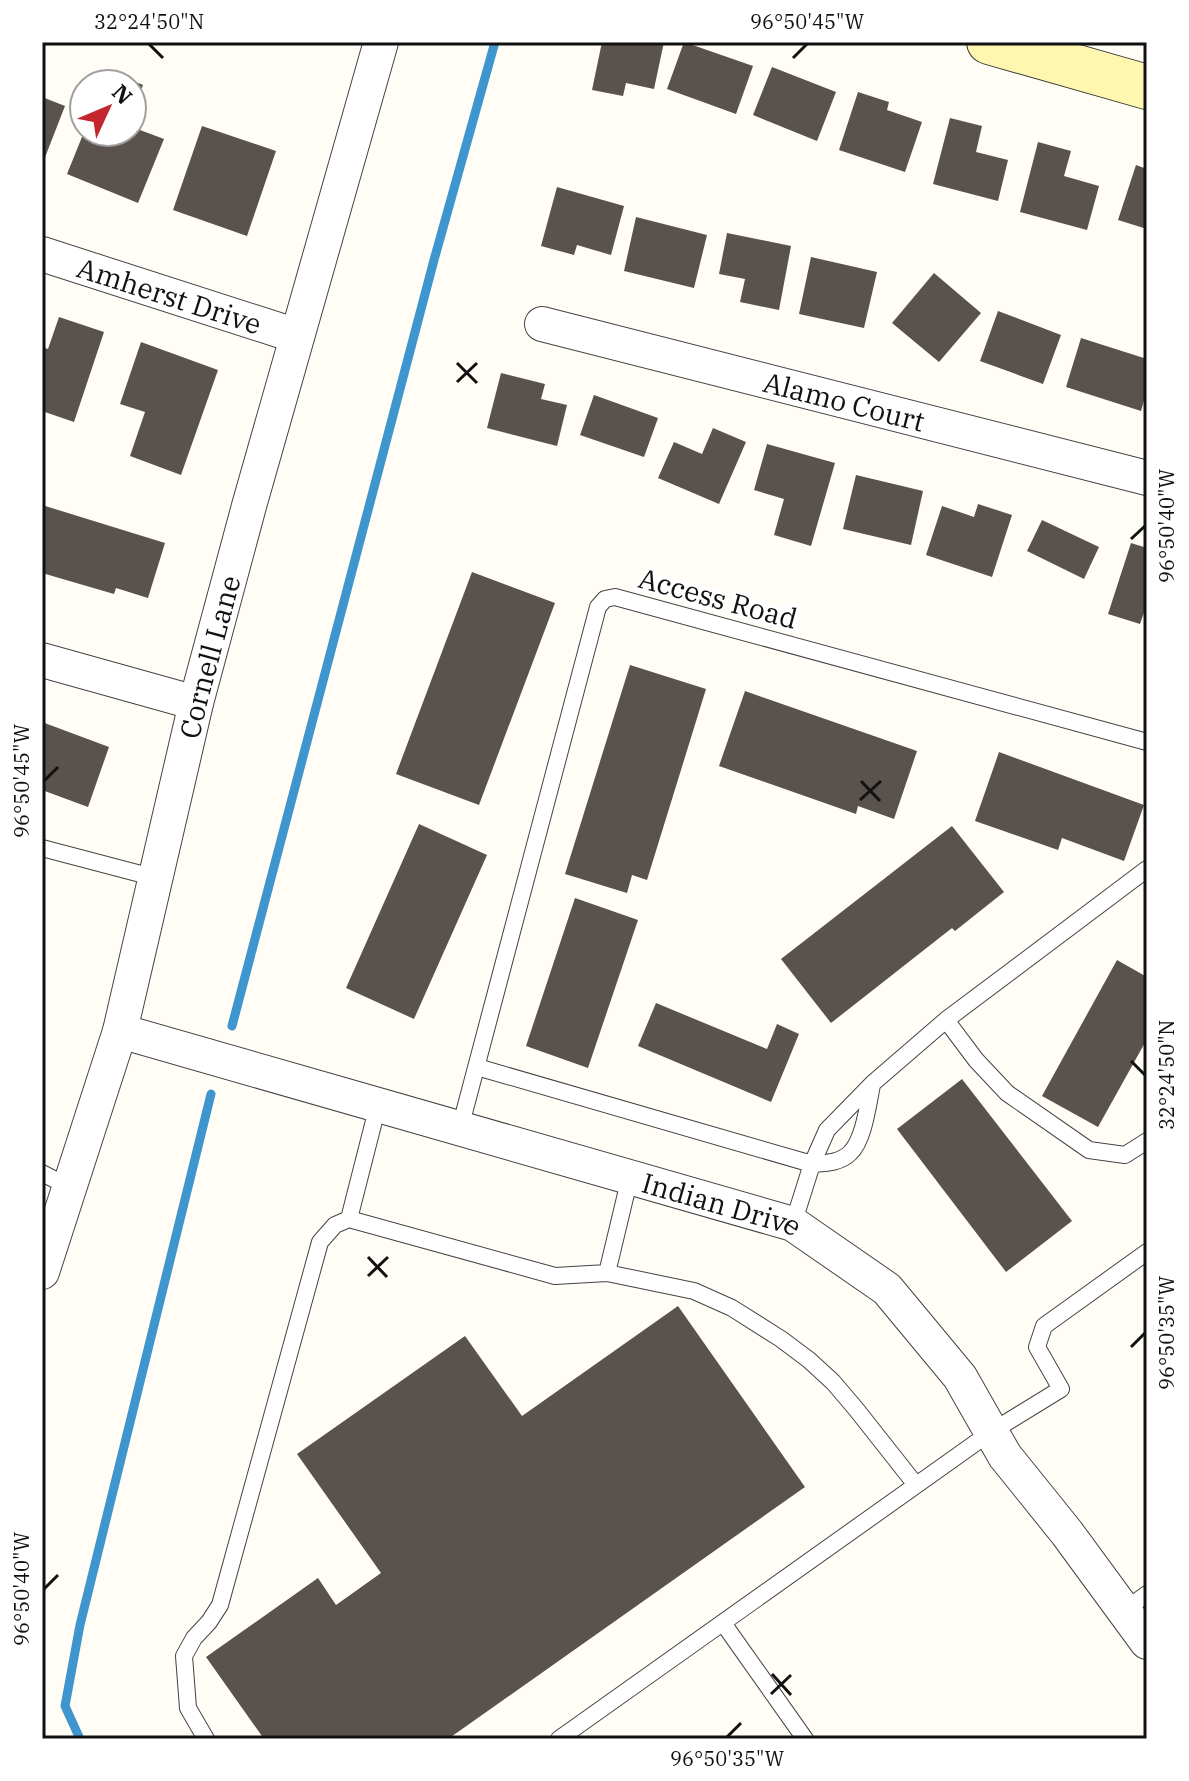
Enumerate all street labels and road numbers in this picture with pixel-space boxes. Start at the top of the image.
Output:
street label: Amherst Drive [73,248,266,342]
street label: Alamo Court [760,363,929,439]
street label: Access Road [635,559,801,637]
street label: Cornell Lane [170,571,248,742]
street label: Indian Drive [638,1163,810,1244]

